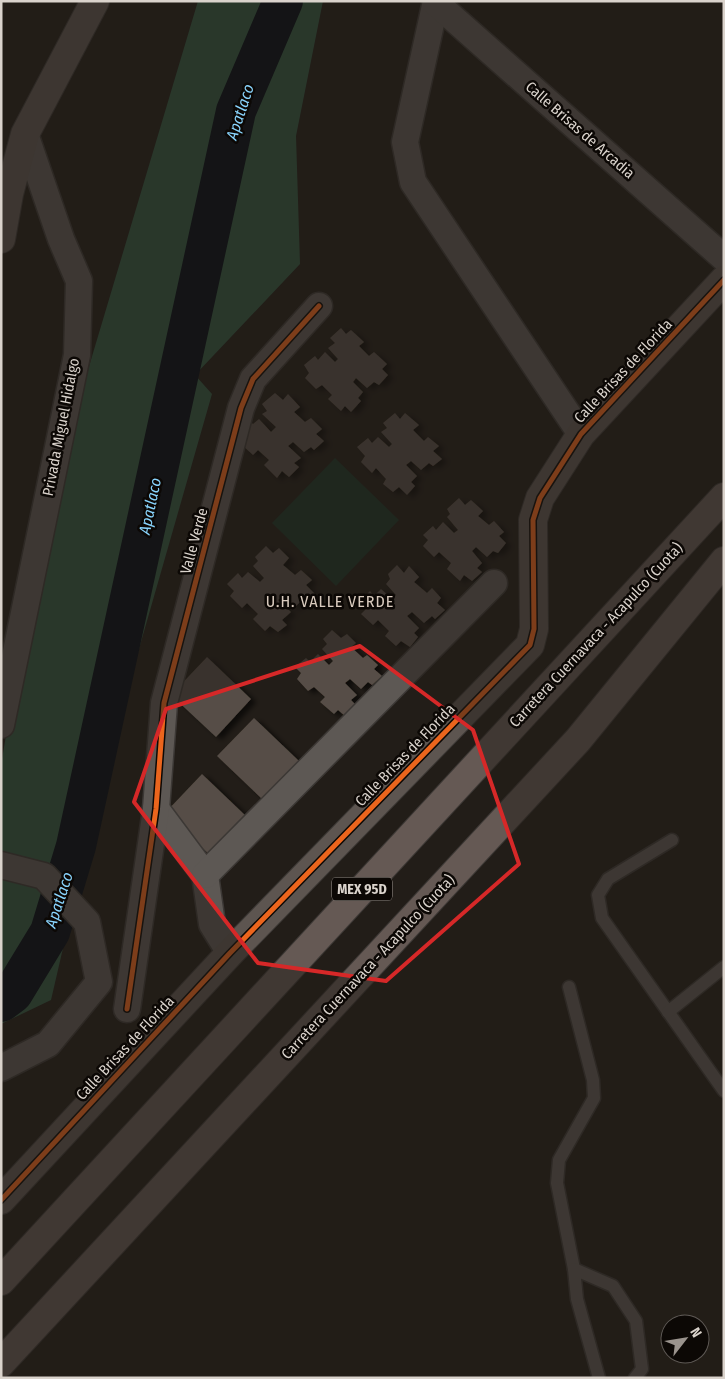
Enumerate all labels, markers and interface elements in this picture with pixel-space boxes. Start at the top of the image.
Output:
street label: Calle Brisas de Arcadia [522,78,638,182]
water label: Apatlaco [222,82,258,143]
street label: Calle Brisas de Florida [570,315,676,427]
street label: Privada Miguel Hidalgo [39,356,83,498]
water label: Apatlaco [135,476,165,537]
street label: Valle Verde [177,506,211,576]
street label: Carretera Cuernavaca - Acapulco (Cuota) [506,539,686,731]
district label: U.H. VALLE VERDE [266,592,394,611]
street label: Calle Brisas de Florida [351,700,459,810]
water label: Apatlaco [41,870,77,931]
street label: Carretera Cuernavaca - Acapulco (Cuota) [278,871,458,1063]
road number: MEX 95D [332,878,392,901]
street label: Calle Brisas de Florida [72,992,178,1104]
north arrow [660,1314,710,1364]
text: N [686,1325,705,1341]

